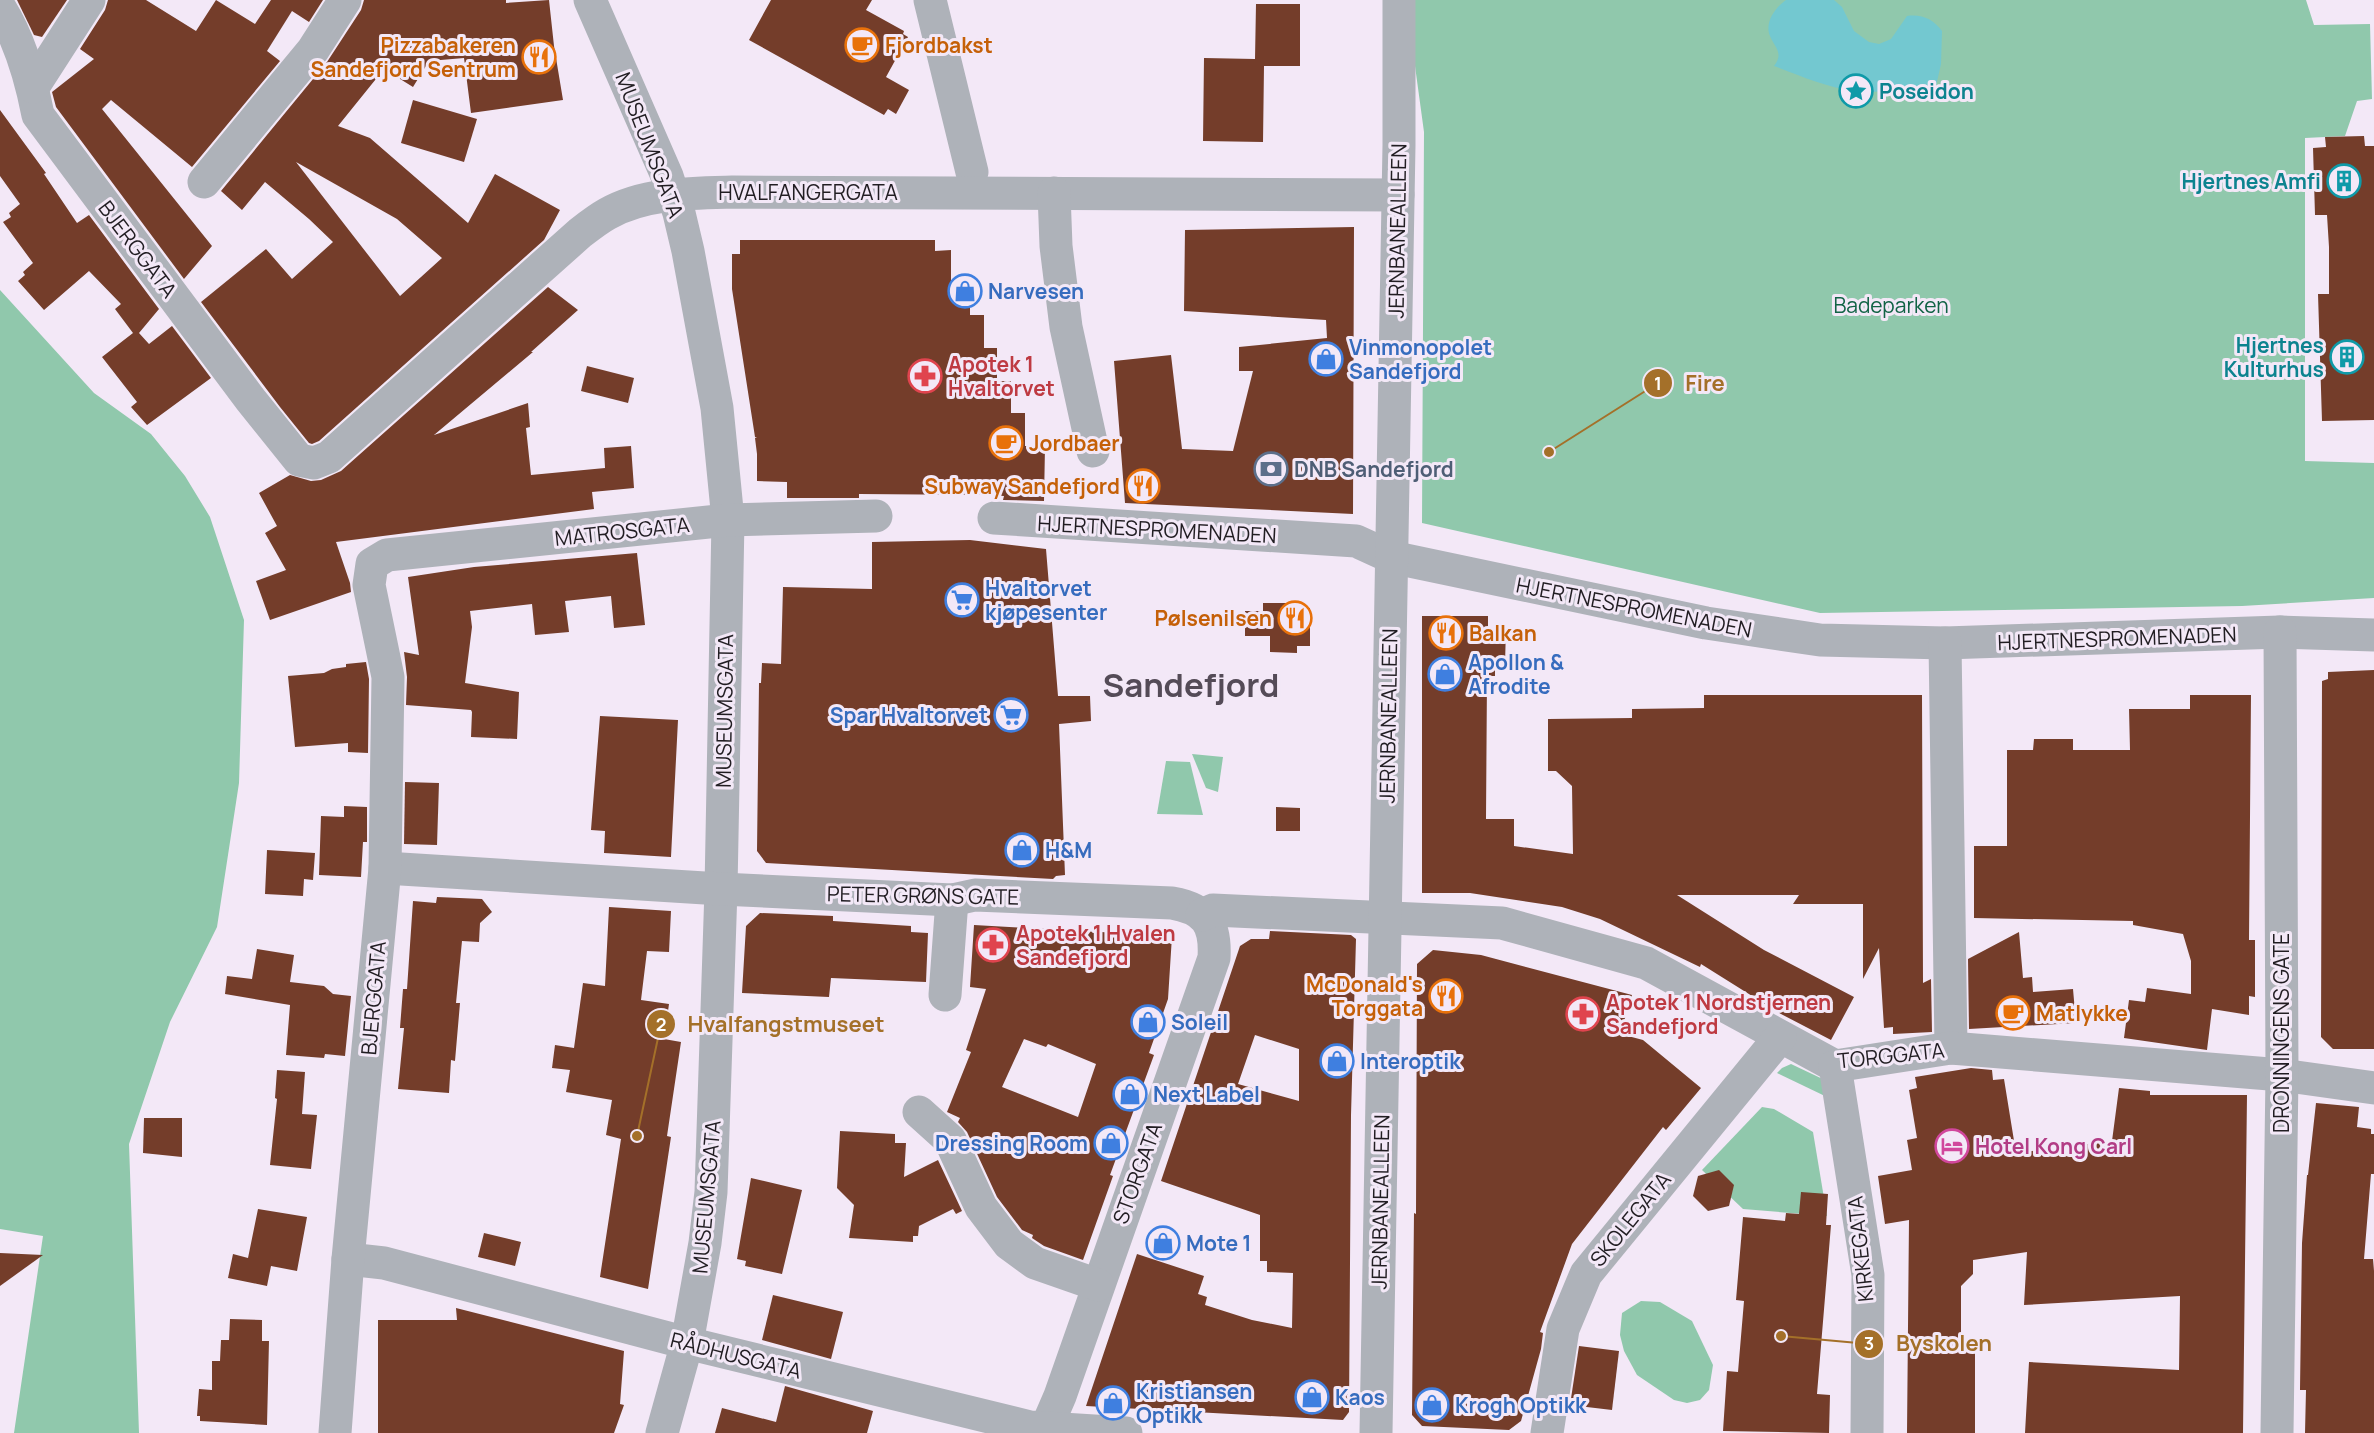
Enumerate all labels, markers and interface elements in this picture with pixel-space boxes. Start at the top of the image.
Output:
cafe icon: Fjordbakst [844,27,880,63]
place label: Pizzabakeren Sandefjord Sentrum [310,31,516,83]
place label: Fjordbakst [885,31,993,59]
restaurant icon: Pizzabakeren Sandefjord Sentrum [521,39,557,75]
street label: MUSEUMSGATA [609,68,691,222]
place icon: Poseidon [1838,73,1874,109]
place label: Poseidon [1879,77,1974,105]
street label: JERNBANEALLEEN [1381,143,1413,319]
building icon: Hjertnes Amfi [2326,163,2362,199]
place label: Hjertnes Amfi [2181,167,2321,195]
street label: HVALFANGERGATA [718,178,898,206]
street label: BJERGGATA [92,195,184,303]
shop icon: Narvesen [947,273,983,309]
place label: Narvesen [988,277,1084,305]
park label: Badeparken [1833,291,1949,319]
place label: Hjertnes Kulturhus [2224,331,2324,383]
place label: Vinmonopolet Sandefjord [1349,333,1492,385]
building icon: Hjertnes Kulturhus [2329,339,2365,375]
shop icon: Vinmonopolet Sandefjord [1308,341,1344,377]
place label: Apotek 1 Hvaltorvet [948,350,1055,402]
pharmacy icon: Apotek 1 Hvaltorvet [907,358,943,394]
callout: Fire [1643,363,1737,403]
text: Fire [1685,368,1725,398]
text: 1 [1654,371,1662,395]
cafe icon: Jordbaer [988,425,1024,461]
place label: Jordbaer [1029,429,1120,457]
bank icon: DNB Sandefjord [1253,451,1289,487]
place label: DNB Sandefjord [1294,455,1454,483]
restaurant icon: Subway Sandefjord [1125,468,1161,504]
place label: Subway Sandefjord [924,472,1120,500]
street label: HJERTNESPROMENADEN [1037,509,1277,549]
street label: MATROSGATA [553,510,691,552]
street label: HJERTNESPROMENADEN [1514,570,1754,644]
place label: Hvaltorvet kjøpesenter [985,574,1107,626]
supermarket icon: Hvaltorvet kjøpesenter [944,582,980,618]
restaurant icon: Pølsenilsen [1277,600,1313,636]
place label: Pølsenilsen [1154,604,1272,632]
restaurant icon: Balkan [1428,615,1464,651]
place label: Balkan [1469,619,1537,647]
street label: HJERTNESPROMENADEN [1997,620,2237,656]
street label: JERNBANEALLEEN [1372,628,1404,804]
street label: MUSEUMSGATA [709,634,739,788]
place label: Apollon & Afrodite [1468,648,1564,700]
shop icon: Apollon & Afrodite [1427,656,1463,692]
district label: Sandefjord [1103,662,1279,707]
supermarket icon: Spar Hvaltorvet [993,697,1029,733]
place label: Spar Hvaltorvet [830,701,988,729]
shop icon: H&M [1004,832,1040,868]
place label: H&M [1045,836,1092,864]
street label: PETER GRØNS GATE [827,879,1019,911]
place label: Apotek 1 Hvalen Sandefjord [1016,919,1176,971]
pharmacy icon: Apotek 1 Hvalen Sandefjord [975,927,1011,963]
street label: DRONNINGENS GATE [2267,933,2295,1133]
street label: BJERGGATA [354,940,392,1056]
place label: McDonald's Torggata [1306,970,1423,1022]
restaurant icon: McDonald's Torggata [1428,978,1464,1014]
place label: Apotek 1 Nordstjernen Sandefjord [1606,988,1831,1040]
cafe icon: Matlykke [1995,995,2031,1031]
pharmacy icon: Apotek 1 Nordstjernen Sandefjord [1565,996,1601,1032]
place label: Matlykke [2036,999,2128,1027]
callout: Hvalfangstmuseet [646,1004,897,1044]
shop icon: Soleil [1130,1004,1166,1040]
place label: Soleil [1171,1008,1228,1036]
text: Hvalfangstmuseet [687,1009,885,1039]
text: 2 [656,1012,666,1036]
street label: TORGGATA [1836,1035,1946,1075]
shop icon: Interoptik [1319,1043,1355,1079]
place label: Interoptik [1360,1047,1461,1075]
shop icon: Next Label [1112,1076,1148,1112]
place label: Next Label [1153,1080,1260,1108]
street label: JERNBANEALLEEN [1364,1114,1396,1290]
street label: MUSEUMSGATA [685,1119,727,1275]
street label: STORGATA [1106,1119,1168,1227]
shop icon: Dressing Room [1093,1125,1129,1161]
hotel icon: Hotel Kong Carl [1934,1128,1970,1164]
place label: Dressing Room [935,1129,1088,1157]
place label: Hotel Kong Carl [1975,1132,2132,1160]
street label: SKOLEGATA [1583,1166,1677,1272]
street label: KIRKEGATA [1841,1195,1879,1303]
shop icon: Mote 1 [1145,1225,1181,1261]
place label: Mote 1 [1186,1229,1252,1257]
callout: Byskolen [1854,1324,2004,1364]
street label: RÅDHUSGATA [668,1325,804,1385]
text: Byskolen [1896,1328,1992,1358]
text: 3 [1864,1331,1874,1355]
place label: Kristiansen Optikk [1136,1377,1252,1429]
shop icon: Kaos [1294,1379,1330,1415]
place label: Kaos [1335,1383,1385,1411]
shop icon: Kristiansen Optikk [1095,1385,1131,1421]
shop icon: Krogh Optikk [1414,1387,1450,1423]
place label: Krogh Optikk [1455,1391,1587,1419]

